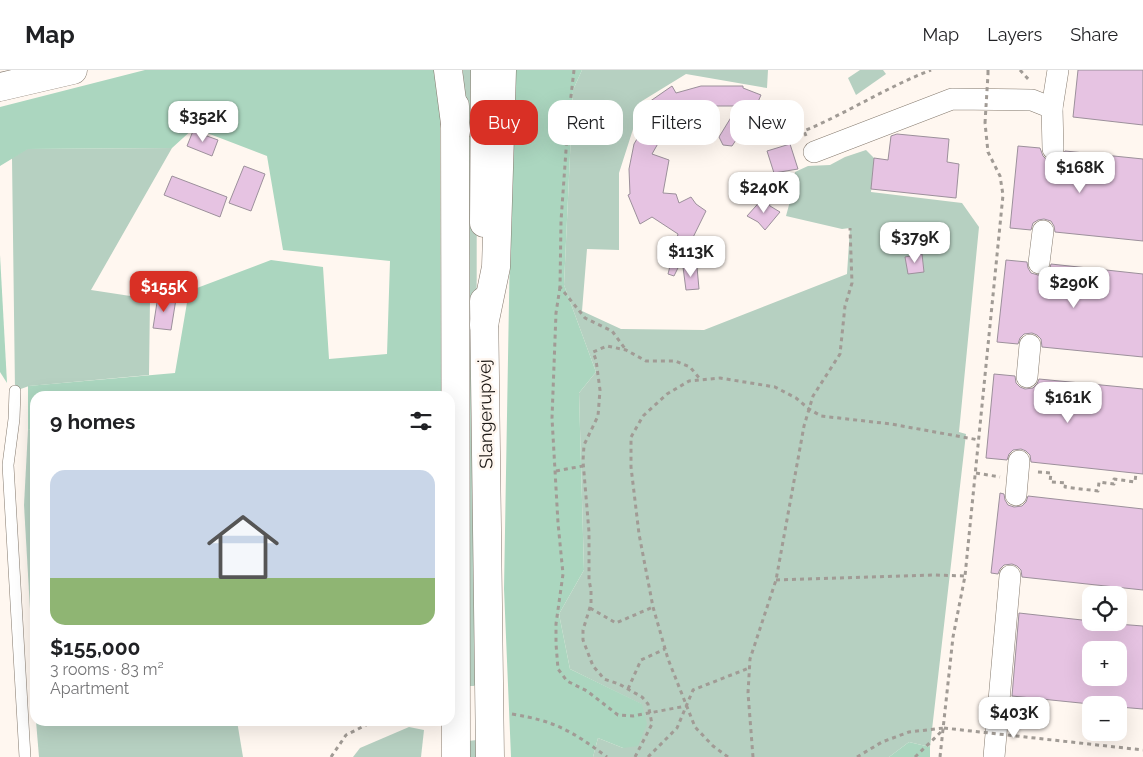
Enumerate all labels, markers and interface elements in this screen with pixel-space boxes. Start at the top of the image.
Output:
text: Map [25,20,75,49]
text: Map [923,24,959,45]
text: Layers [987,24,1042,45]
text: Share [1070,24,1118,45]
pin: $352K [168,100,238,143]
chip: Buy [470,100,538,145]
chip: Rent [548,100,623,145]
chip: Filters [633,100,720,145]
chip: New [730,100,804,145]
text: $352K [179,107,227,126]
pin: $168K [1045,152,1115,194]
text: $168K [1056,158,1104,177]
pin: $240K [729,172,799,214]
text: $240K [740,178,788,197]
pin: $379K [880,222,950,264]
text: $379K [891,228,939,247]
pin: $113K [656,236,726,278]
text: $113K [668,242,714,261]
pin: $290K [1039,266,1109,309]
pin: $155K [129,270,199,313]
text: $290K [1049,273,1099,292]
text: $155K [141,277,187,296]
street label: Slangerupvej [474,359,496,469]
pin: $161K [1033,382,1103,424]
text: $161K [1045,388,1091,407]
icon: filters [407,407,435,435]
text: 9 homes [50,409,135,434]
icon: home [198,502,288,592]
map controls [1082,586,1127,741]
button: locate [1082,586,1127,631]
text: $155,000 [50,635,141,660]
button: + [1082,641,1127,686]
text: 3 rooms · 83 m² [50,660,164,679]
text: Apartment [50,679,129,698]
pin: $403K [979,696,1049,739]
button: − [1082,696,1127,741]
text: $403K [990,703,1038,722]

